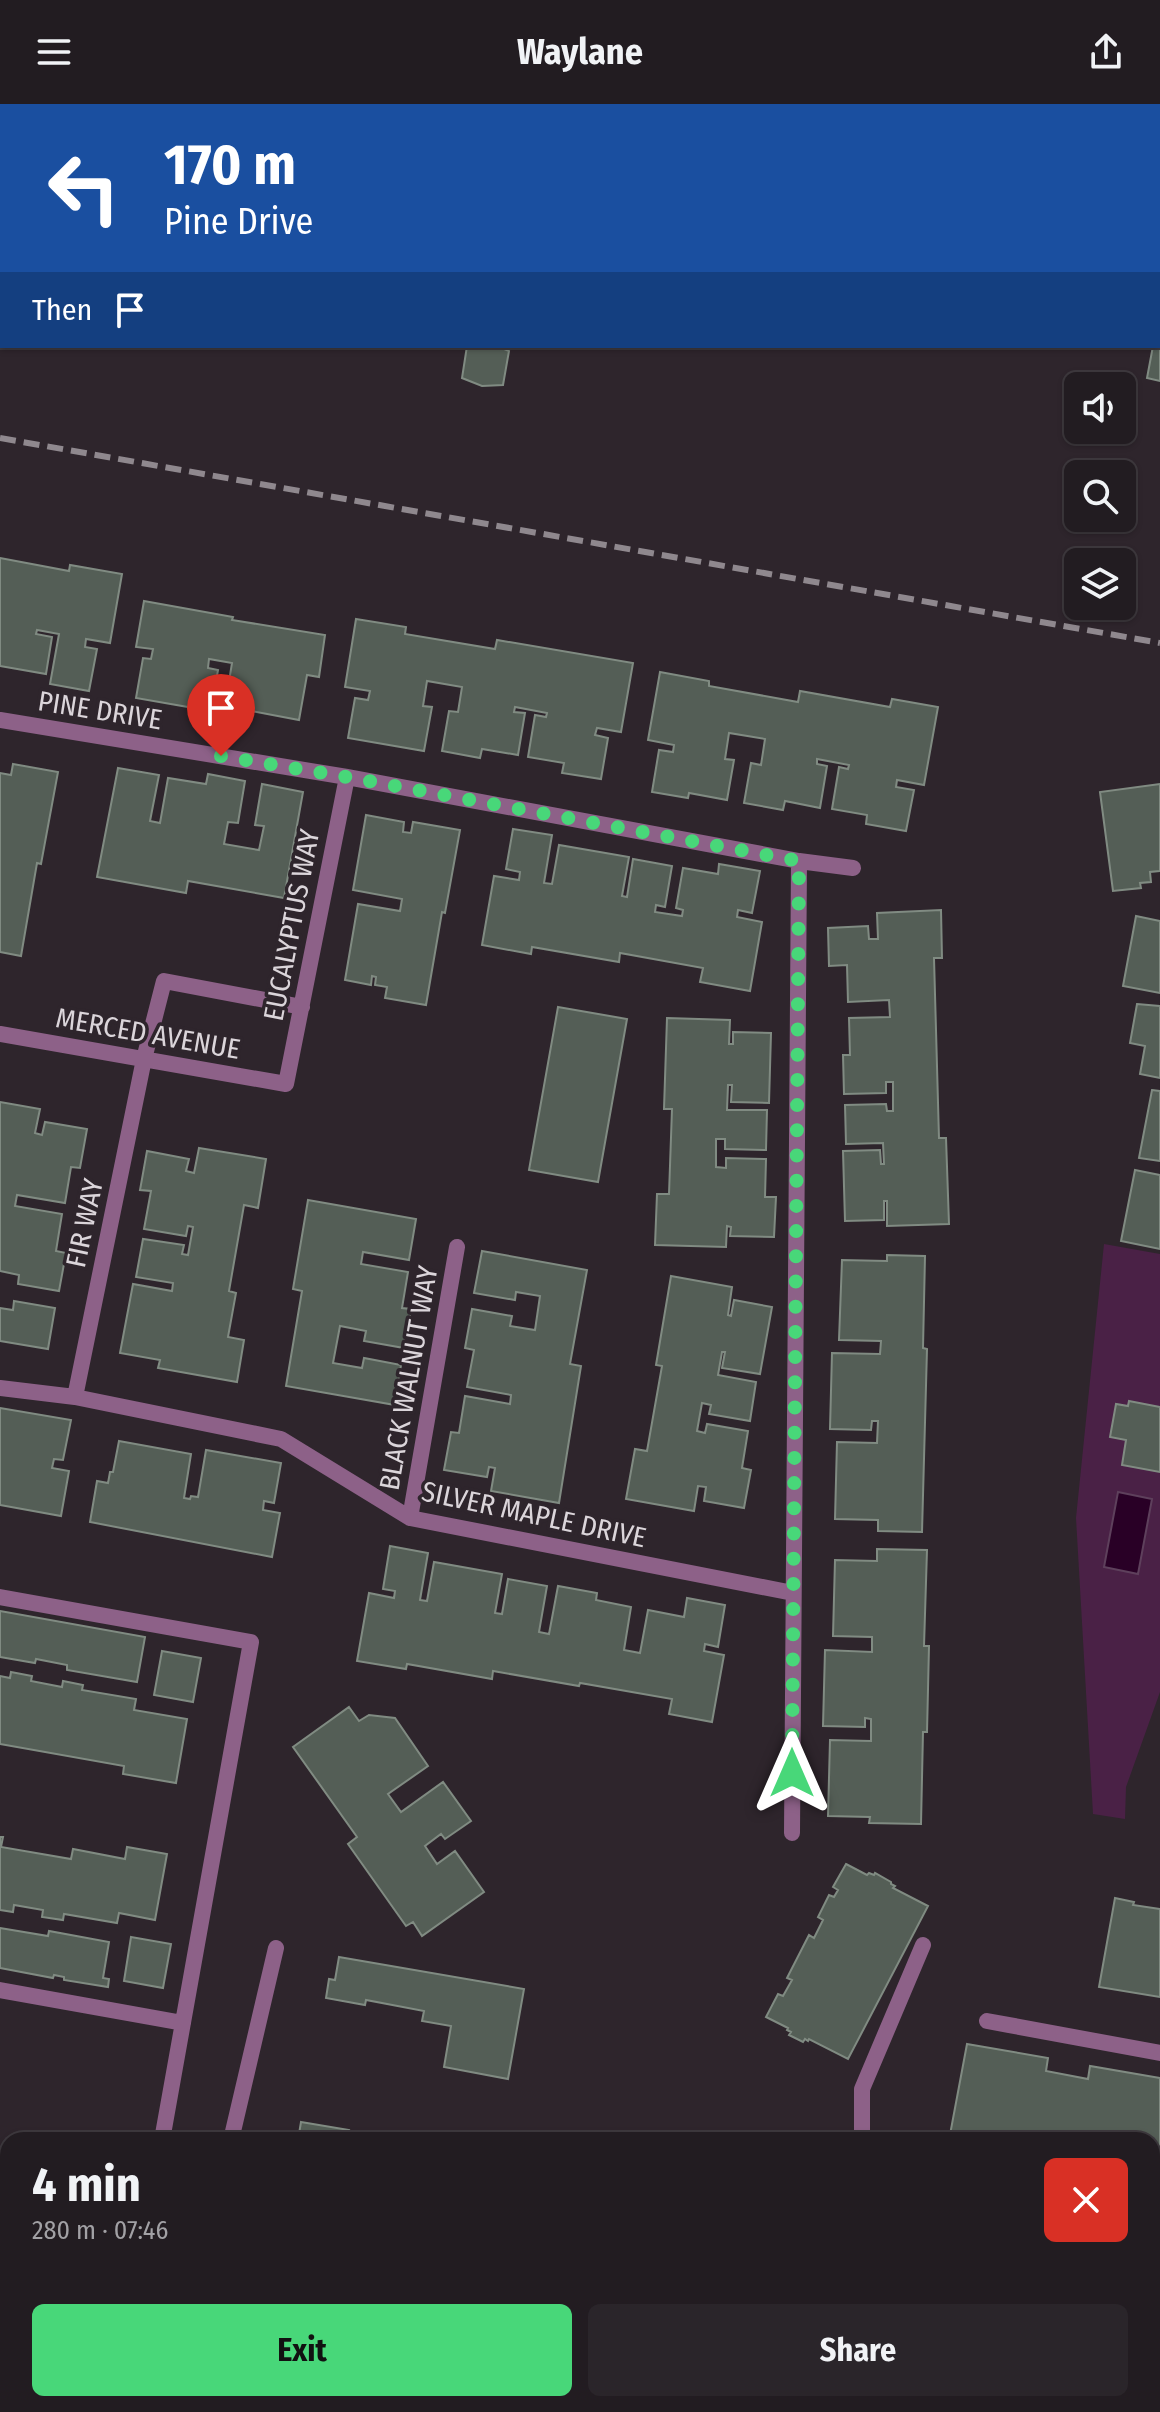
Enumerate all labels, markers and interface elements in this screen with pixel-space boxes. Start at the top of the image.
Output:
icon: menu [32,30,76,74]
text: Waylane [517,30,643,74]
icon: share [1084,30,1128,74]
text: 170 m [164,132,296,199]
icon: left [32,136,136,240]
text: Pine Drive [164,200,313,244]
icon: arrive [108,288,152,332]
text: Then [32,292,92,328]
map controls [1064,372,1136,620]
button: sound [1064,372,1136,444]
button: search [1064,460,1136,532]
button: layers [1064,548,1136,620]
pin [187,674,255,756]
street label: PINE DRIVE [36,684,164,737]
icon: arrive [199,686,243,730]
street label: EUCALYPTUS WAY [257,826,326,1024]
street label: MERCED AVENUE [53,1001,243,1066]
street label: FIR WAY [59,1176,110,1270]
street label: BLACK WALNUT WAY [373,1263,444,1493]
street label: SILVER MAPLE DRIVE [419,1475,649,1554]
position arrow [750,1731,834,1815]
text: 4 min [32,2156,141,2214]
button: close [1044,2158,1128,2242]
text: 280 m · 07:46 [32,2215,168,2246]
button: Exit [32,2304,572,2396]
button: Share [588,2304,1128,2396]

